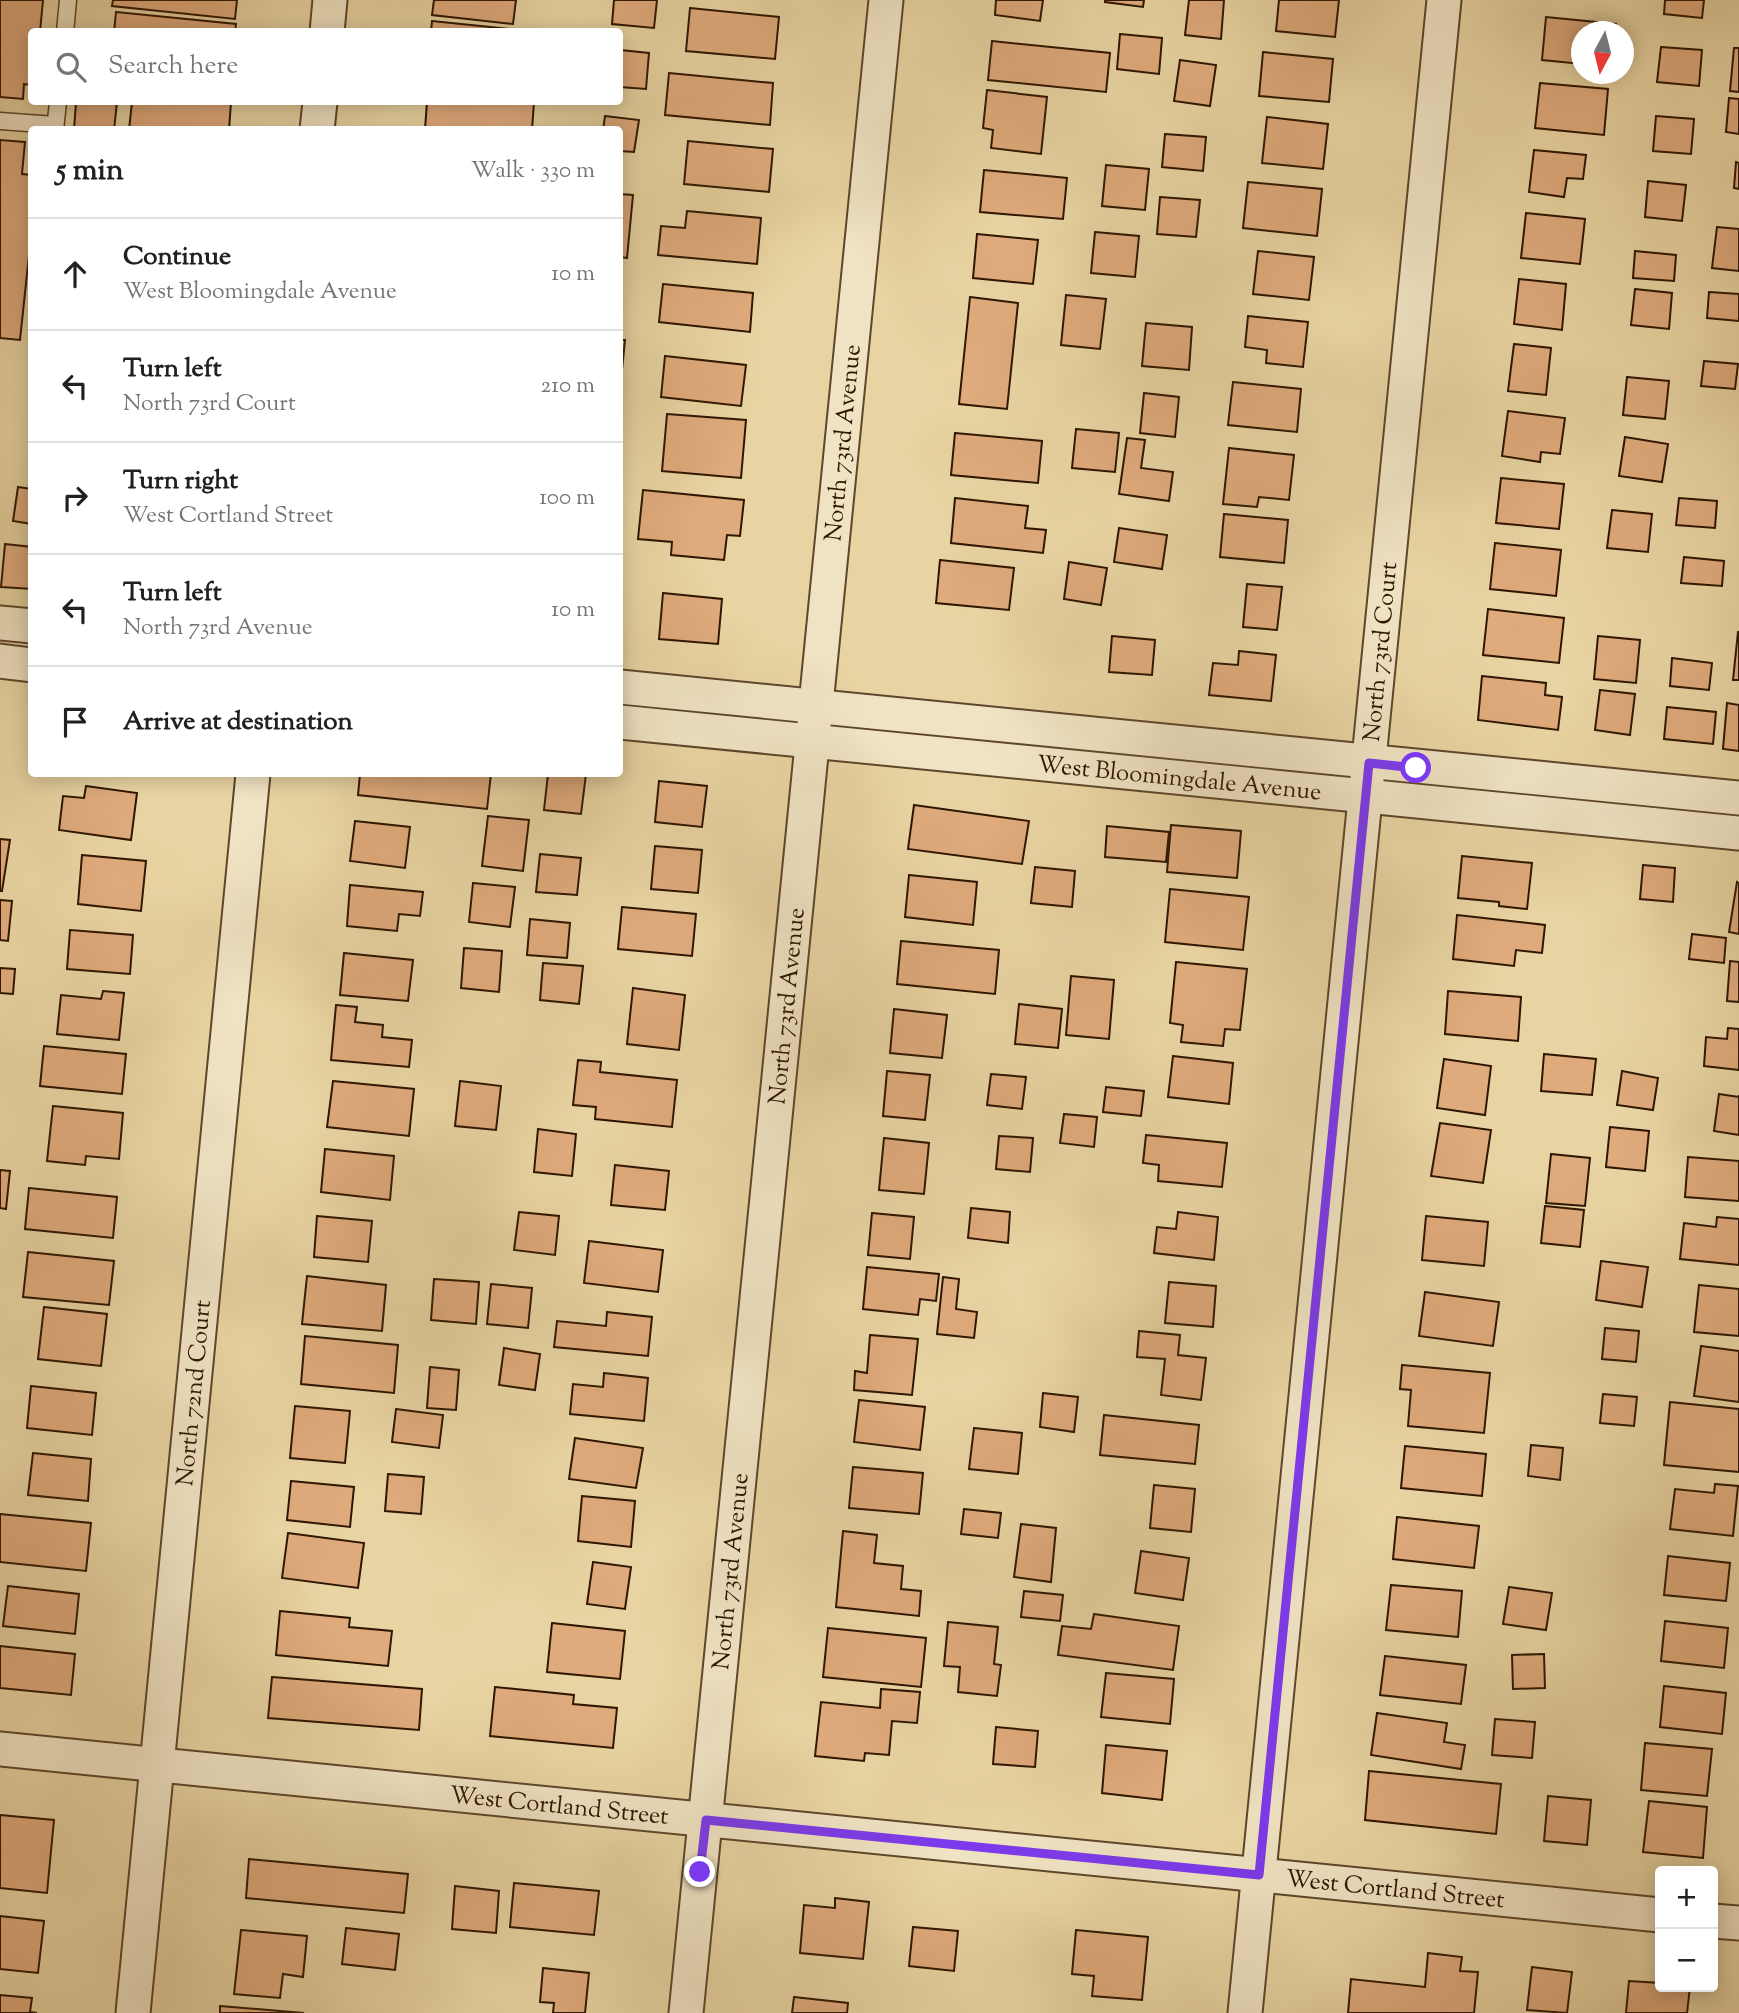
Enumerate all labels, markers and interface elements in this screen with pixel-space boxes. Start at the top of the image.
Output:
north arrow [1571,21,1634,84]
search box [28,28,623,105]
icon: search [52,48,90,86]
text: Search here [108,48,238,85]
text: 5 min [56,150,124,193]
text: Walk · 330 m [471,155,595,188]
text: Continue [123,239,231,276]
icon: ahead [56,255,94,293]
text: 10 m [551,258,595,291]
text: West Bloomingdale Avenue [123,276,397,309]
street label: North 73rd Avenue [817,343,871,543]
text: Turn left [123,351,222,388]
icon: left [56,367,94,405]
text: 210 m [541,370,595,403]
text: North 73rd Court [123,388,296,421]
text: Turn right [123,463,238,500]
icon: right [56,479,94,517]
text: 100 m [539,482,595,515]
text: West Cortland Street [123,500,333,533]
street label: North 73rd Court [1356,560,1407,743]
text: Turn left [123,575,222,612]
icon: left [56,591,94,629]
text: 10 m [551,594,595,627]
text: North 73rd Avenue [123,612,312,645]
icon: arrive [56,703,94,741]
text: Arrive at destination [123,704,353,741]
street label: West Bloomingdale Avenue [1035,748,1323,810]
route start [1400,752,1431,783]
street label: North 73rd Avenue [761,906,815,1106]
street label: North 72nd Court [169,1298,221,1488]
street label: North 73rd Avenue [705,1471,759,1671]
street label: West Cortland Street [448,1779,670,1835]
route end [684,1856,715,1887]
street label: West Cortland Street [1284,1863,1506,1918]
map controls [1655,1866,1718,1992]
button: + [1655,1866,1718,1929]
button: − [1655,1929,1718,1992]

